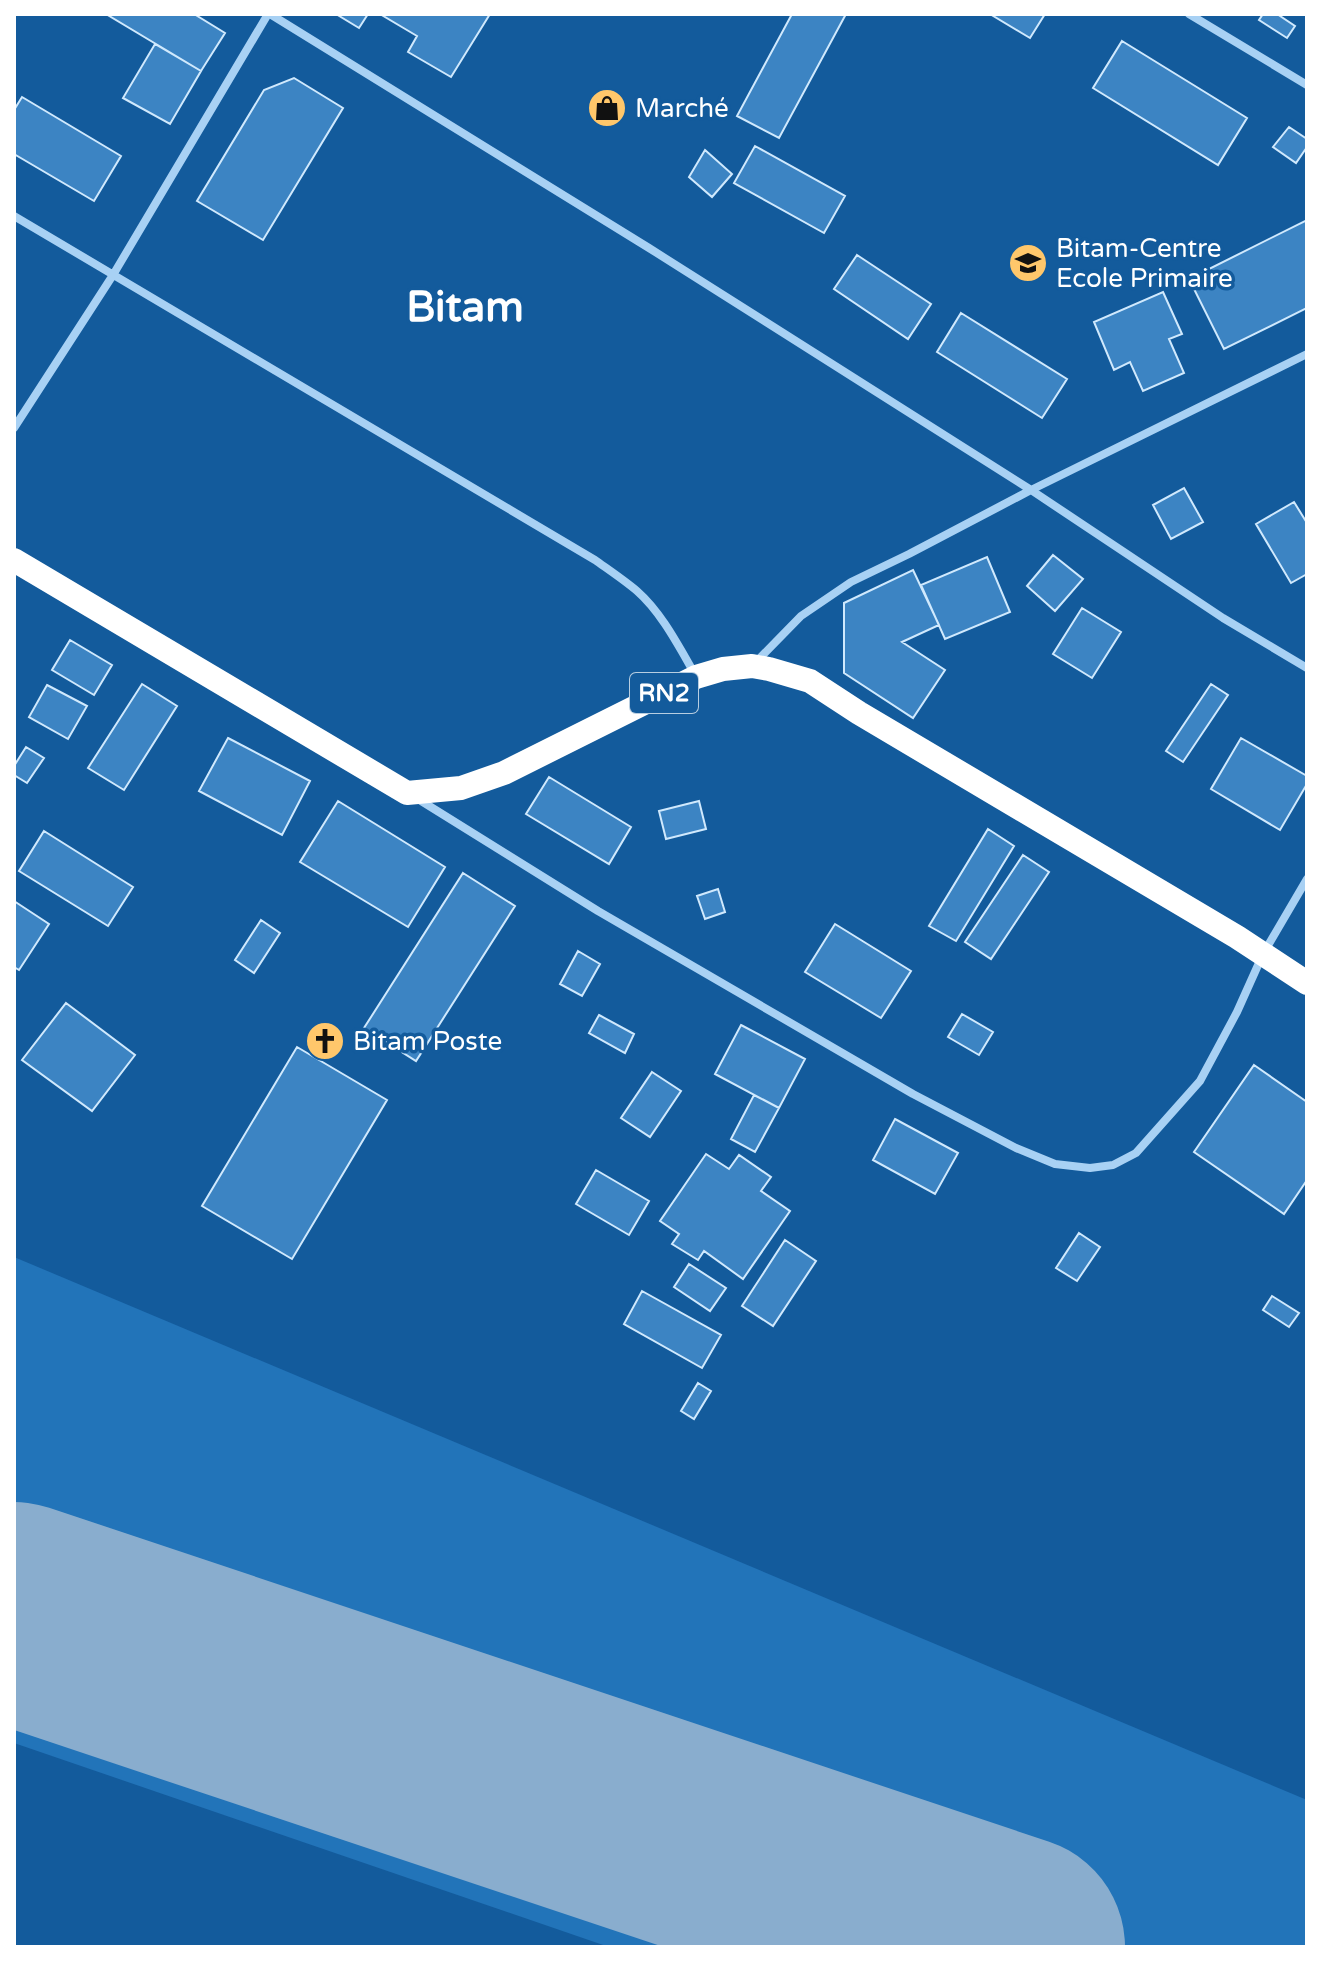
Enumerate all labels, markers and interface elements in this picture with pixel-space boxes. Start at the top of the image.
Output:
shop icon: Marché [586,87,628,129]
place label: Marché [635,93,729,124]
place label: Bitam-Centre Ecole Primaire [1056,233,1233,294]
school or university icon: Bitam-Centre Ecole Primaire [1007,242,1049,284]
district label: Bitam [406,282,524,333]
road number: RN2 [630,673,698,713]
church icon: Bitam Poste [304,1020,346,1062]
place label: Bitam Poste [353,1026,502,1057]

